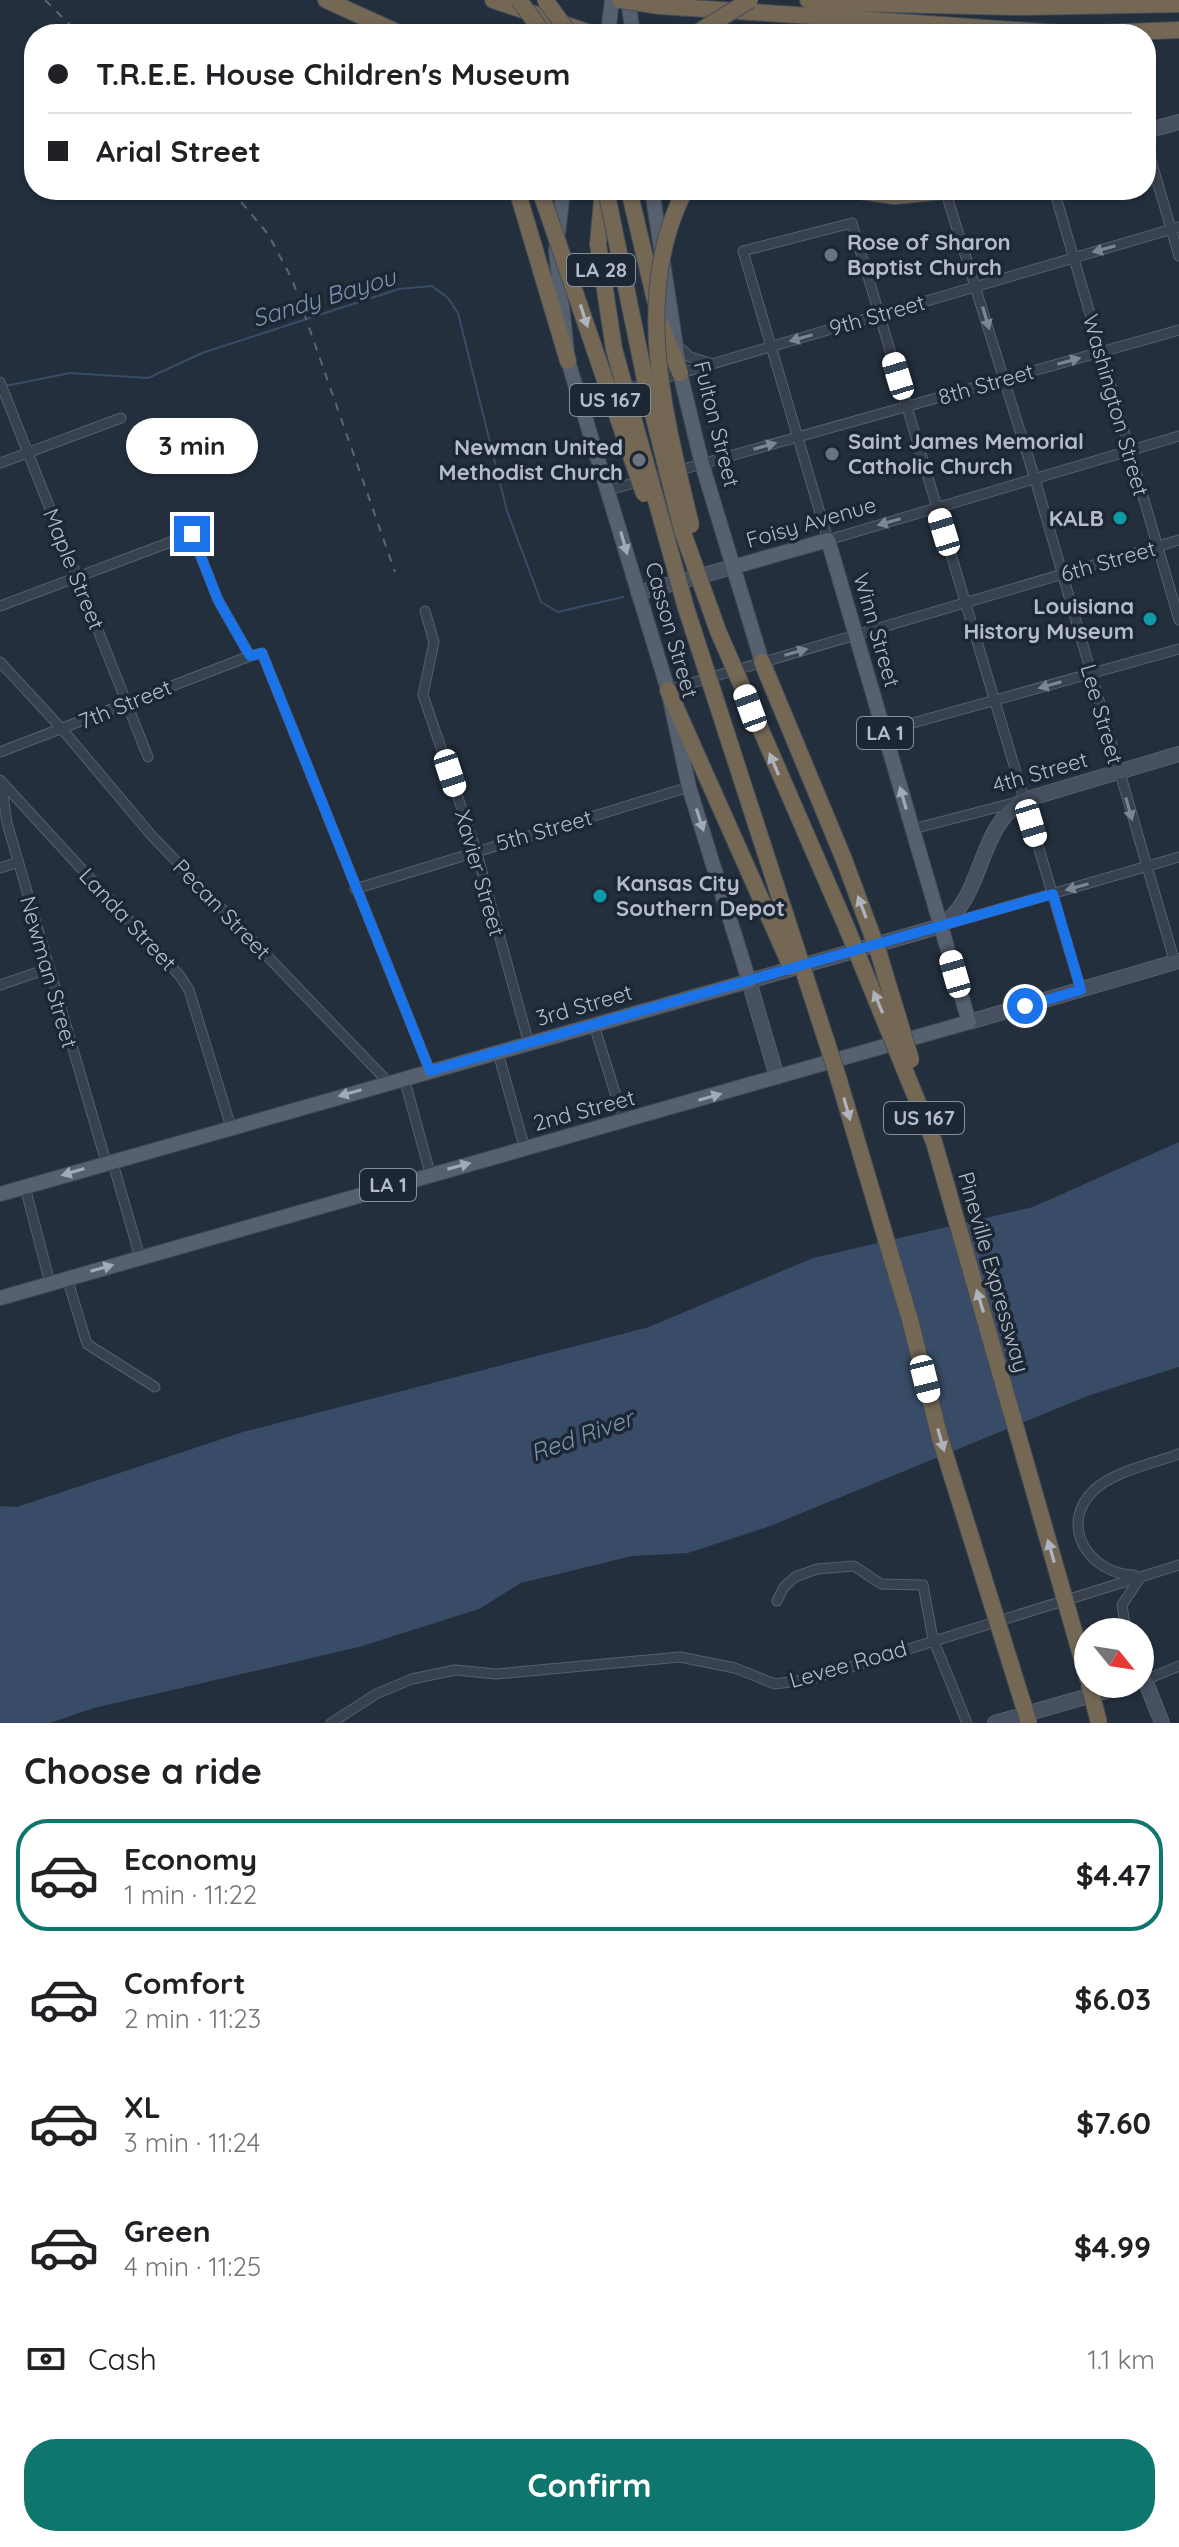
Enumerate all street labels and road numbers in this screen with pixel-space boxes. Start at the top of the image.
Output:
road number: LA 28 [567,254,635,286]
street label: 9th Street [826,288,928,342]
street label: Washington Street [1077,311,1155,499]
street label: 8th Street [935,357,1037,411]
street label: Fulton Street [688,358,746,490]
road number: US 167 [570,384,650,416]
street label: Foisy Avenue [743,490,879,554]
street label: Maple Street [37,504,111,634]
street label: 6th Street [1057,534,1159,588]
street label: Casson Street [639,559,705,701]
street label: Winn Street [847,570,907,690]
street label: Lee Street [1074,661,1130,767]
street label: 7th Street [75,673,175,735]
road number: LA 1 [857,717,913,749]
street label: 4th Street [989,745,1091,799]
street label: 5th Street [493,803,595,857]
street label: Xavier Street [449,807,511,939]
street label: Pecan Street [167,853,277,965]
street label: Landa Street [73,862,183,976]
street label: Newman Street [14,893,84,1051]
street label: 3rd Street [533,978,635,1032]
street label: 2nd Street [530,1083,638,1137]
road number: US 167 [884,1102,964,1134]
street label: Pineville Expressway [952,1168,1036,1376]
road number: LA 1 [360,1169,416,1201]
street label: Levee Road [786,1634,910,1694]

